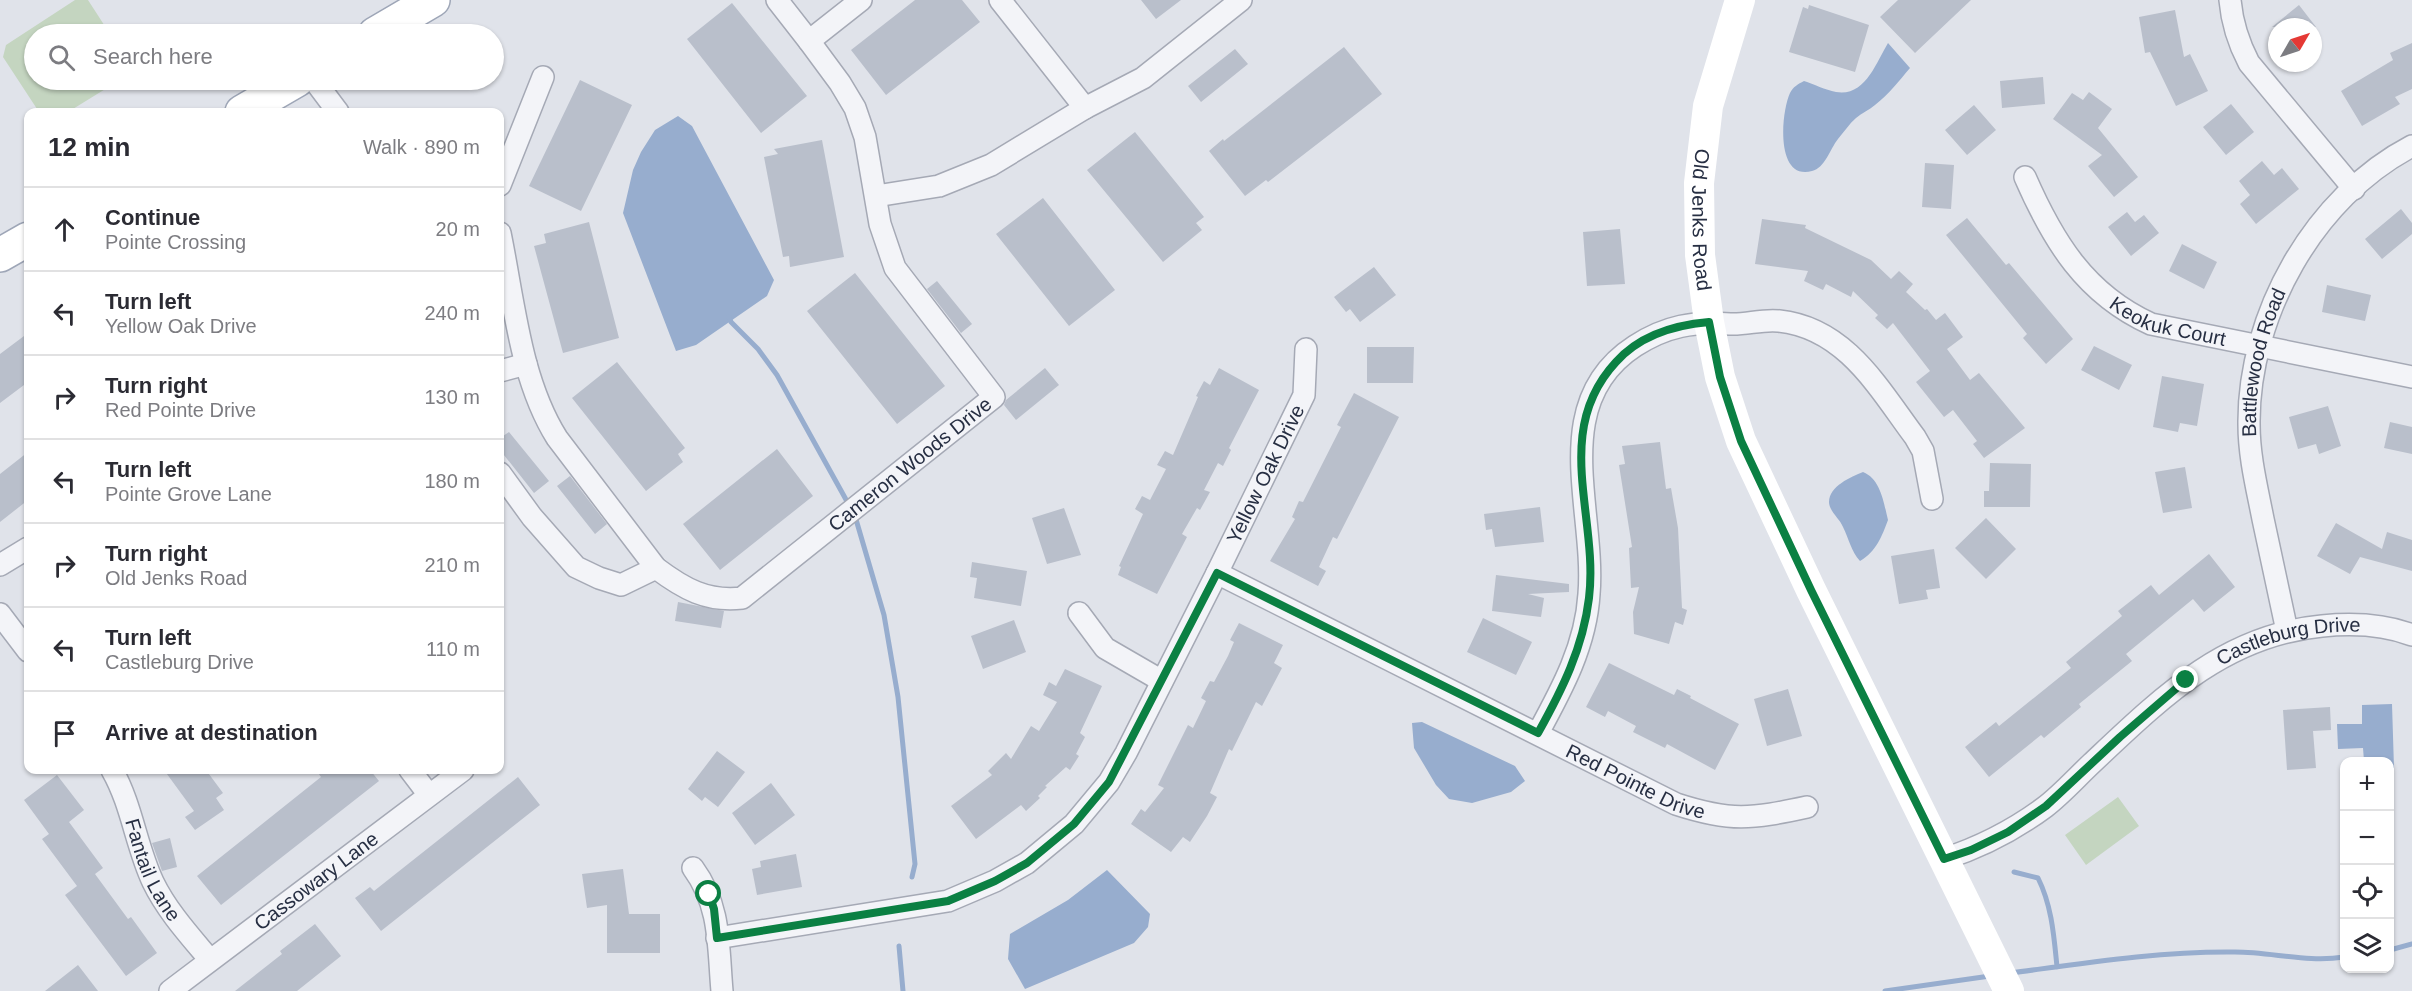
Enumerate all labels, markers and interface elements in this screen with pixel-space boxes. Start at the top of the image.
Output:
north arrow [2268,18,2322,72]
search box [24,24,504,90]
icon: search [45,41,78,74]
text: Search here [93,44,213,69]
text: 12 min [48,132,130,162]
text: Walk · 890 m [363,136,480,158]
street label: Old Jenks Road [1688,148,1716,292]
text: Continue [105,205,200,230]
icon: ahead [48,213,81,246]
text: 20 m [436,218,480,240]
text: Pointe Crossing [105,231,246,253]
street label: Battlewood Road [2238,285,2290,437]
text: Turn left [105,289,191,314]
street label: Keokuk Court [2106,292,2228,350]
icon: left [48,297,81,330]
text: 240 m [424,302,480,324]
text: Yellow Oak Drive [105,315,257,337]
text: Turn right [105,373,207,398]
icon: right [48,381,81,414]
text: 130 m [424,386,480,408]
street label: Cameron Woods Drive [824,392,996,536]
text: Red Pointe Drive [105,399,256,421]
street label: Yellow Oak Drive [1222,401,1309,547]
text: Turn left [105,457,191,482]
icon: left [48,465,81,498]
text: 180 m [424,470,480,492]
text: Pointe Grove Lane [105,483,272,505]
text: Turn right [105,541,207,566]
icon: right [48,549,81,582]
text: 210 m [424,554,480,576]
text: Old Jenks Road [105,567,247,589]
street label: Castleburg Drive [2212,613,2361,670]
text: Turn left [105,625,191,650]
icon: left [48,633,81,666]
text: 110 m [426,638,480,660]
text: Castleburg Drive [105,651,254,673]
route end [2172,666,2198,692]
icon: arrive [48,717,81,750]
text: Arrive at destination [105,720,318,745]
street label: Red Pointe Drive [1563,740,1708,823]
map controls [2340,757,2394,973]
button: + [2340,757,2394,811]
button: − [2340,811,2394,865]
street label: Fantail Lane [121,816,185,925]
street label: Cassowary Lane [250,827,382,934]
button: locate [2340,865,2394,919]
route start [695,880,721,906]
button: layers [2340,919,2394,973]

